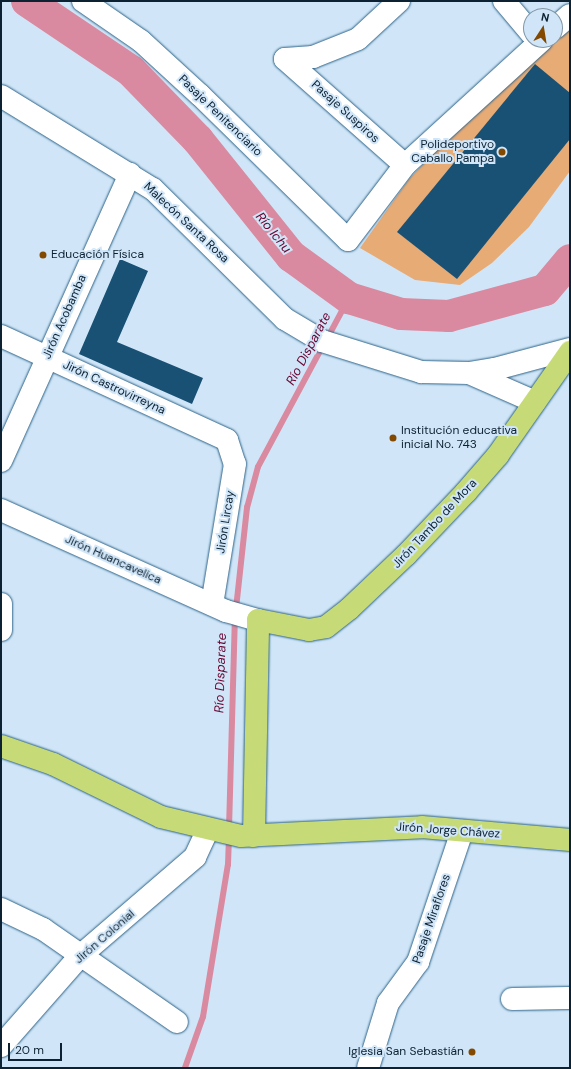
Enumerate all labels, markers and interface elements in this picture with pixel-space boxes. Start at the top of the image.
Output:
north arrow [523,8,563,48]
text: N [540,10,551,25]
street label: Pasaje Penitenciario [175,72,265,160]
street label: Pasaje Suspiros [308,78,382,146]
place label: Polideportivo Caballo Pampa [411,138,494,166]
marker: Polideportivo Caballo Pampa [497,147,507,157]
street label: Malecón Santa Rosa [140,180,232,266]
water label: Río Ichu [252,210,294,256]
place label: Educación Física [51,248,144,262]
marker: Educación Física [38,250,48,260]
street label: Jirón Acobamba [40,273,90,361]
water label: Río Disparate [283,310,335,388]
street label: Jirón Castrovirreyna [60,358,168,418]
place label: Institución educativa inicial No. 743 [401,424,517,452]
marker: Institución educativa inicial No. 743 [388,433,398,443]
street label: Jirón Tambo de Mora [390,476,480,572]
street label: Jirón Lircay [214,489,238,555]
street label: Jirón Huancavelica [63,532,163,588]
water label: Río Disparate [212,633,230,713]
street label: Jirón Jorge Chávez [395,820,501,842]
street label: Pasaje Miraflores [410,872,454,966]
street label: Jirón Colonial [72,907,138,967]
scale bar [10,1035,64,1061]
text: 20 m [15,1042,44,1058]
place label: Iglesia San Sebastián [348,1045,464,1059]
marker: Iglesia San Sebastián [467,1047,477,1057]

